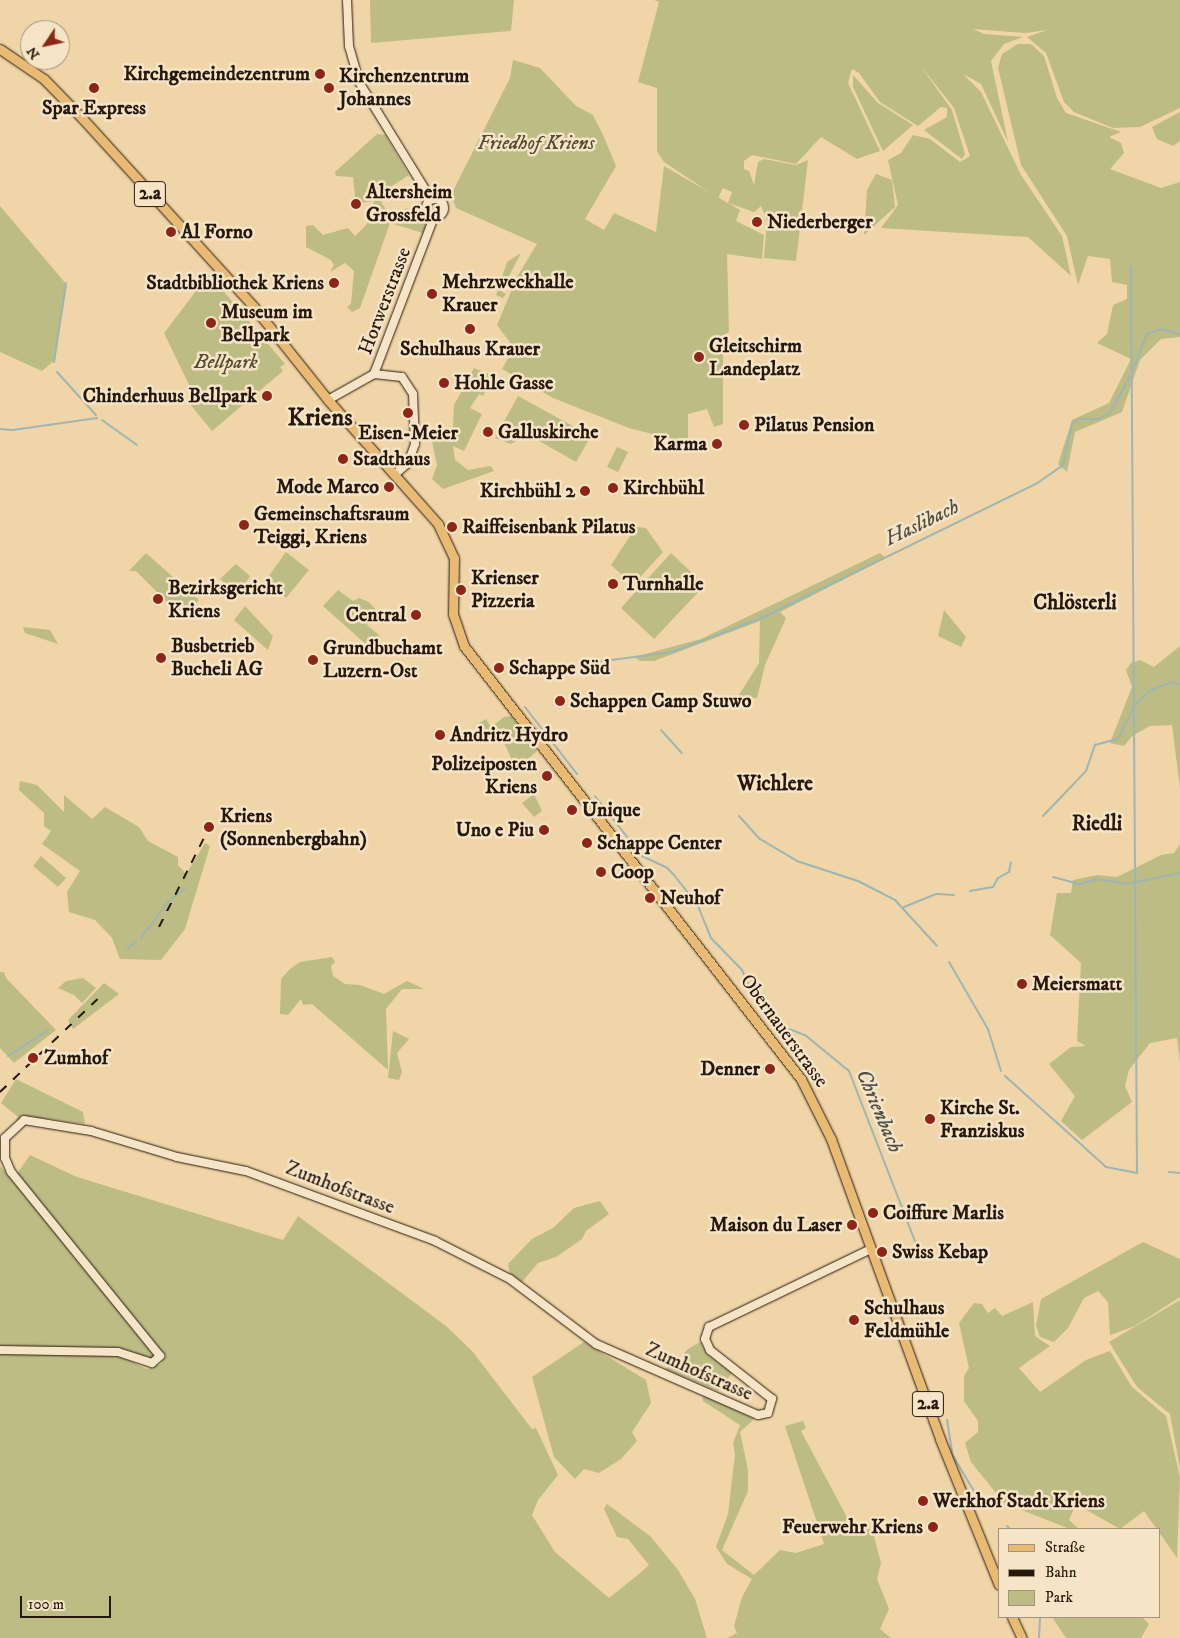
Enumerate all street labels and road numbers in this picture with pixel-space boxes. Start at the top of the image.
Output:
road number: 2.a [134,178,166,210]
street label: Horwerstrasse [354,244,416,358]
street label: Obernauerstrasse [735,970,833,1092]
street label: Zumhofstrasse [282,1156,398,1220]
street label: Zumhofstrasse [642,1338,756,1406]
road number: 2.a [912,1388,944,1420]

